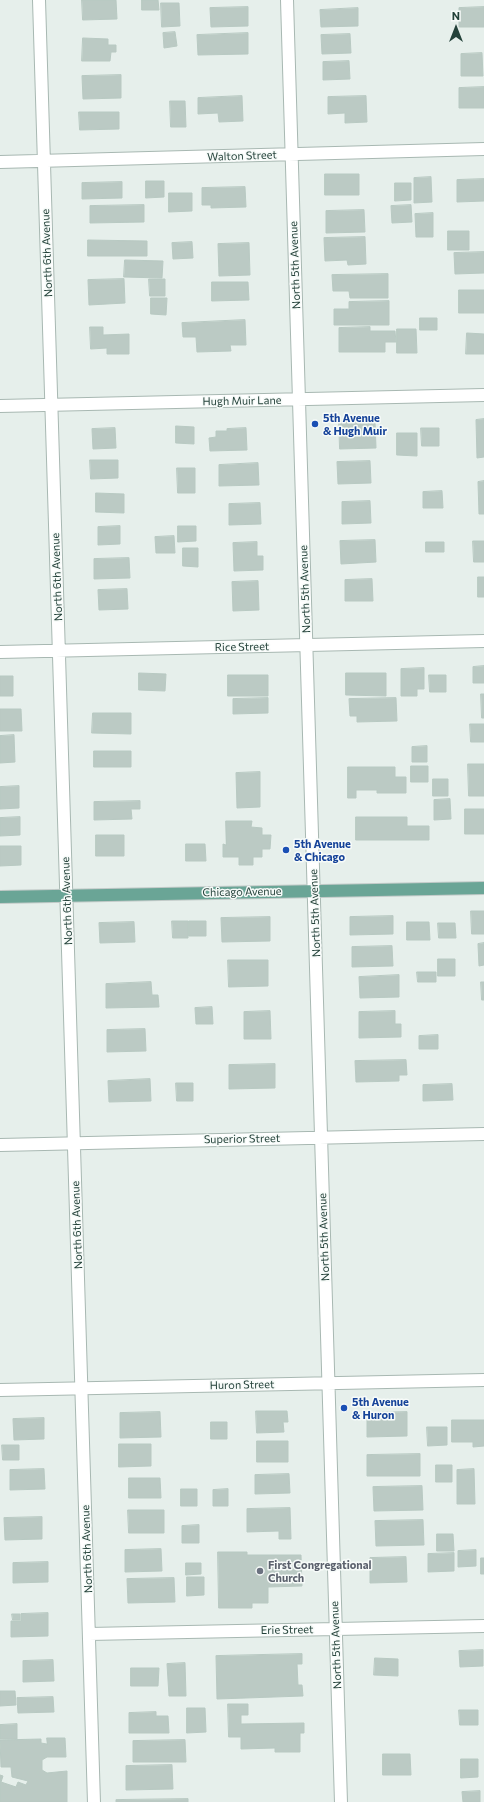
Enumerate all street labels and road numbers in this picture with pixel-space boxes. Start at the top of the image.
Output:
street label: Walton Street [207,148,277,164]
street label: North 6th Avenue [39,209,55,297]
street label: North 5th Avenue [287,221,303,309]
street label: Hugh Muir Lane [202,394,282,408]
street label: North 6th Avenue [49,533,65,621]
street label: North 5th Avenue [297,545,313,633]
street label: Rice Street [215,640,269,654]
street label: North 6th Avenue [59,857,75,945]
street label: North 5th Avenue [307,869,323,957]
street label: Chicago Avenue [202,885,282,899]
street label: Superior Street [204,1132,280,1146]
street label: North 6th Avenue [69,1181,85,1269]
street label: North 5th Avenue [316,1193,332,1281]
street label: Huron Street [210,1378,274,1392]
street label: North 6th Avenue [79,1505,95,1593]
street label: North 5th Avenue [328,1601,344,1689]
street label: Erie Street [261,1623,313,1637]

